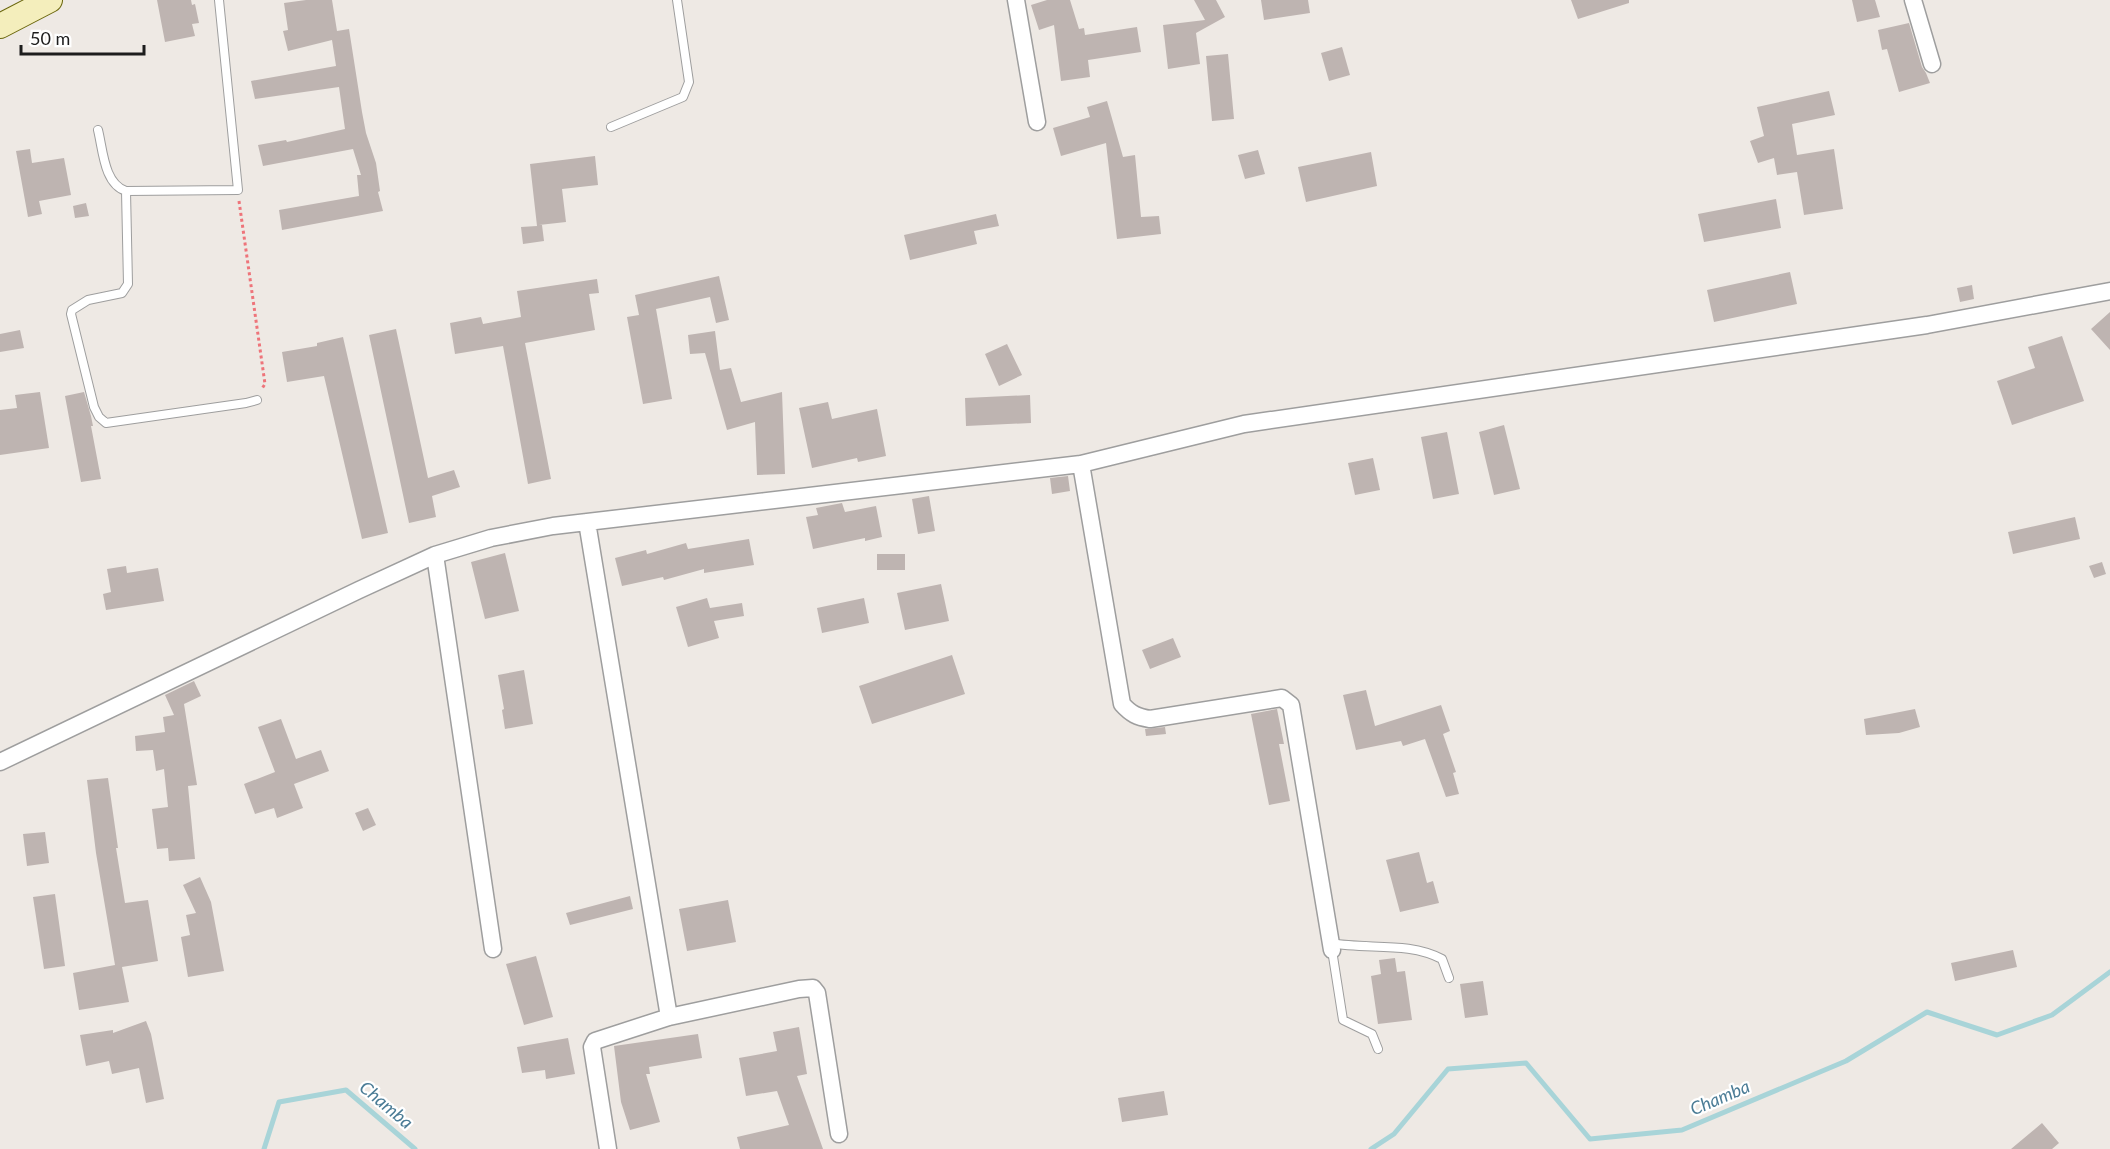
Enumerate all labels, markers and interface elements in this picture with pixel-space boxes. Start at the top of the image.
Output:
scale bar [21,18,144,56]
text: 50 m [30,27,70,49]
water label: Chamba [1686,1075,1753,1119]
water label: Chamba [355,1076,418,1133]

